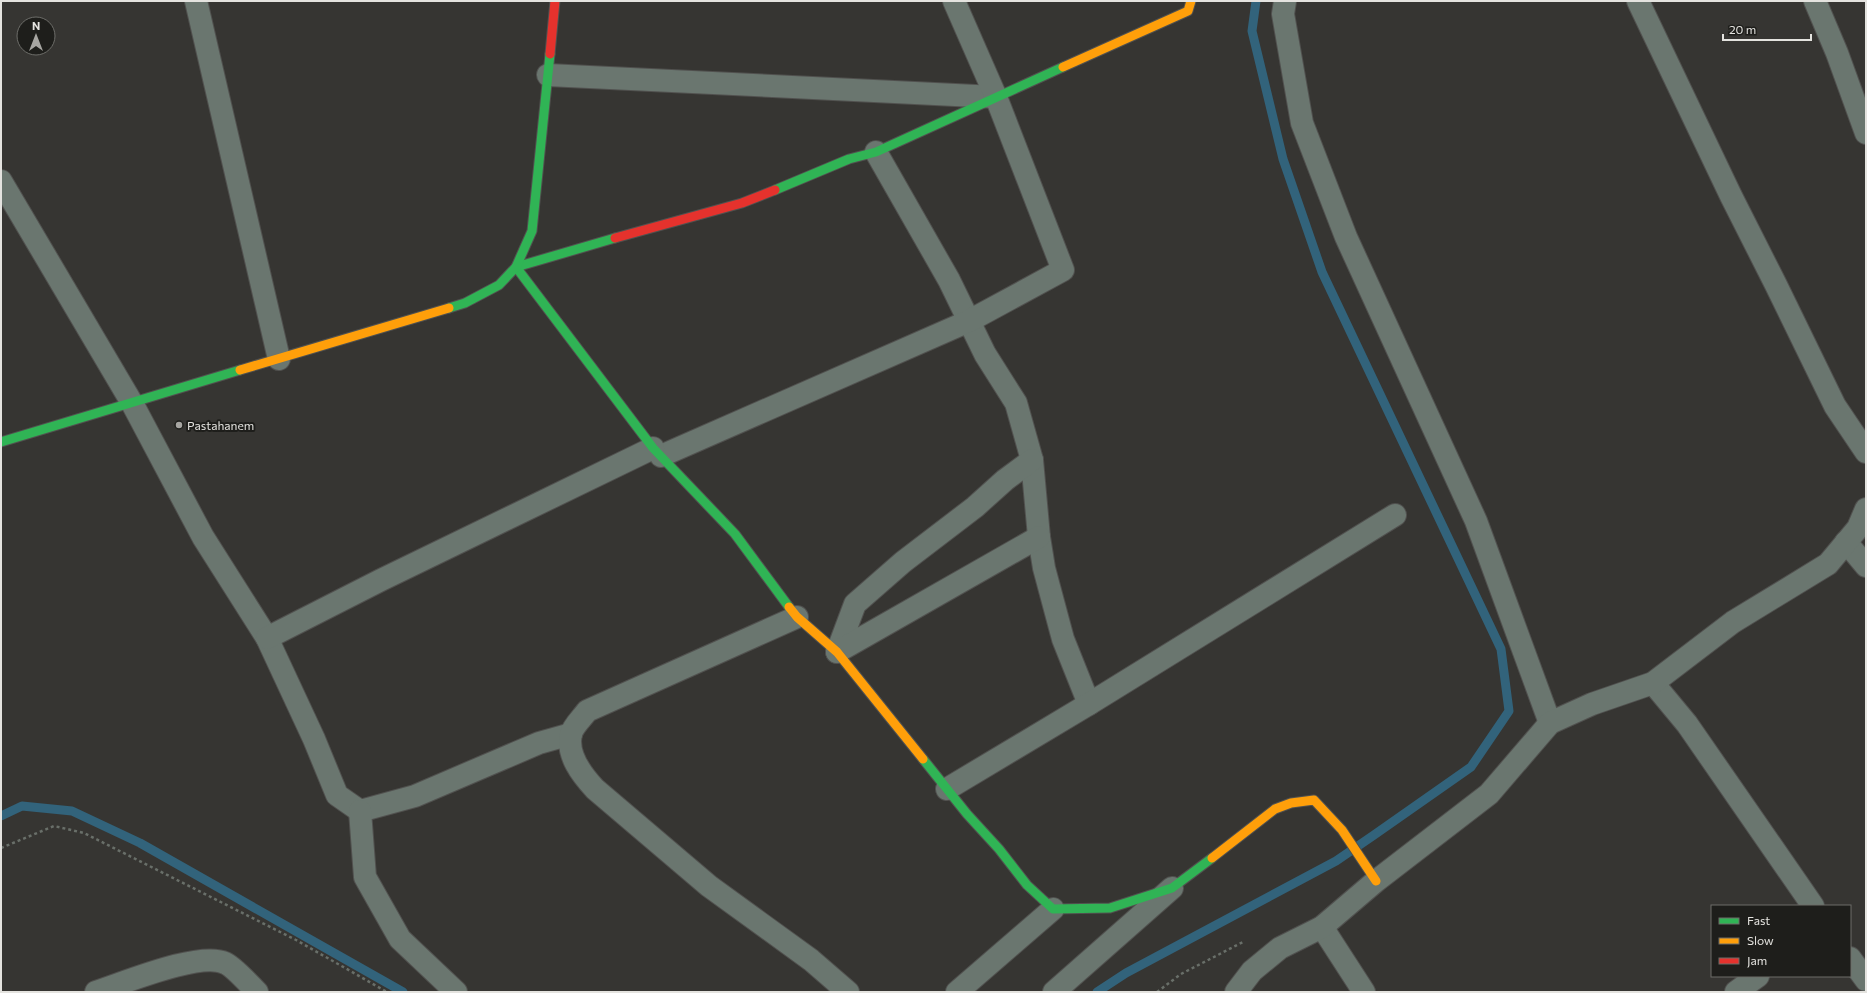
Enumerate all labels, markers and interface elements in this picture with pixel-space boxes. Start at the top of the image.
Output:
north arrow [16,16,56,56]
scale bar [1723,16,1811,42]
text: N [32,19,40,32]
text: 20 m [1729,22,1756,36]
place label: Pastahanem [187,418,254,432]
marker: Pastahanem [174,420,184,430]
legend [1711,905,1851,977]
text: Fast [1747,913,1770,927]
text: Slow [1747,933,1774,947]
text: Jam [1747,953,1767,968]

